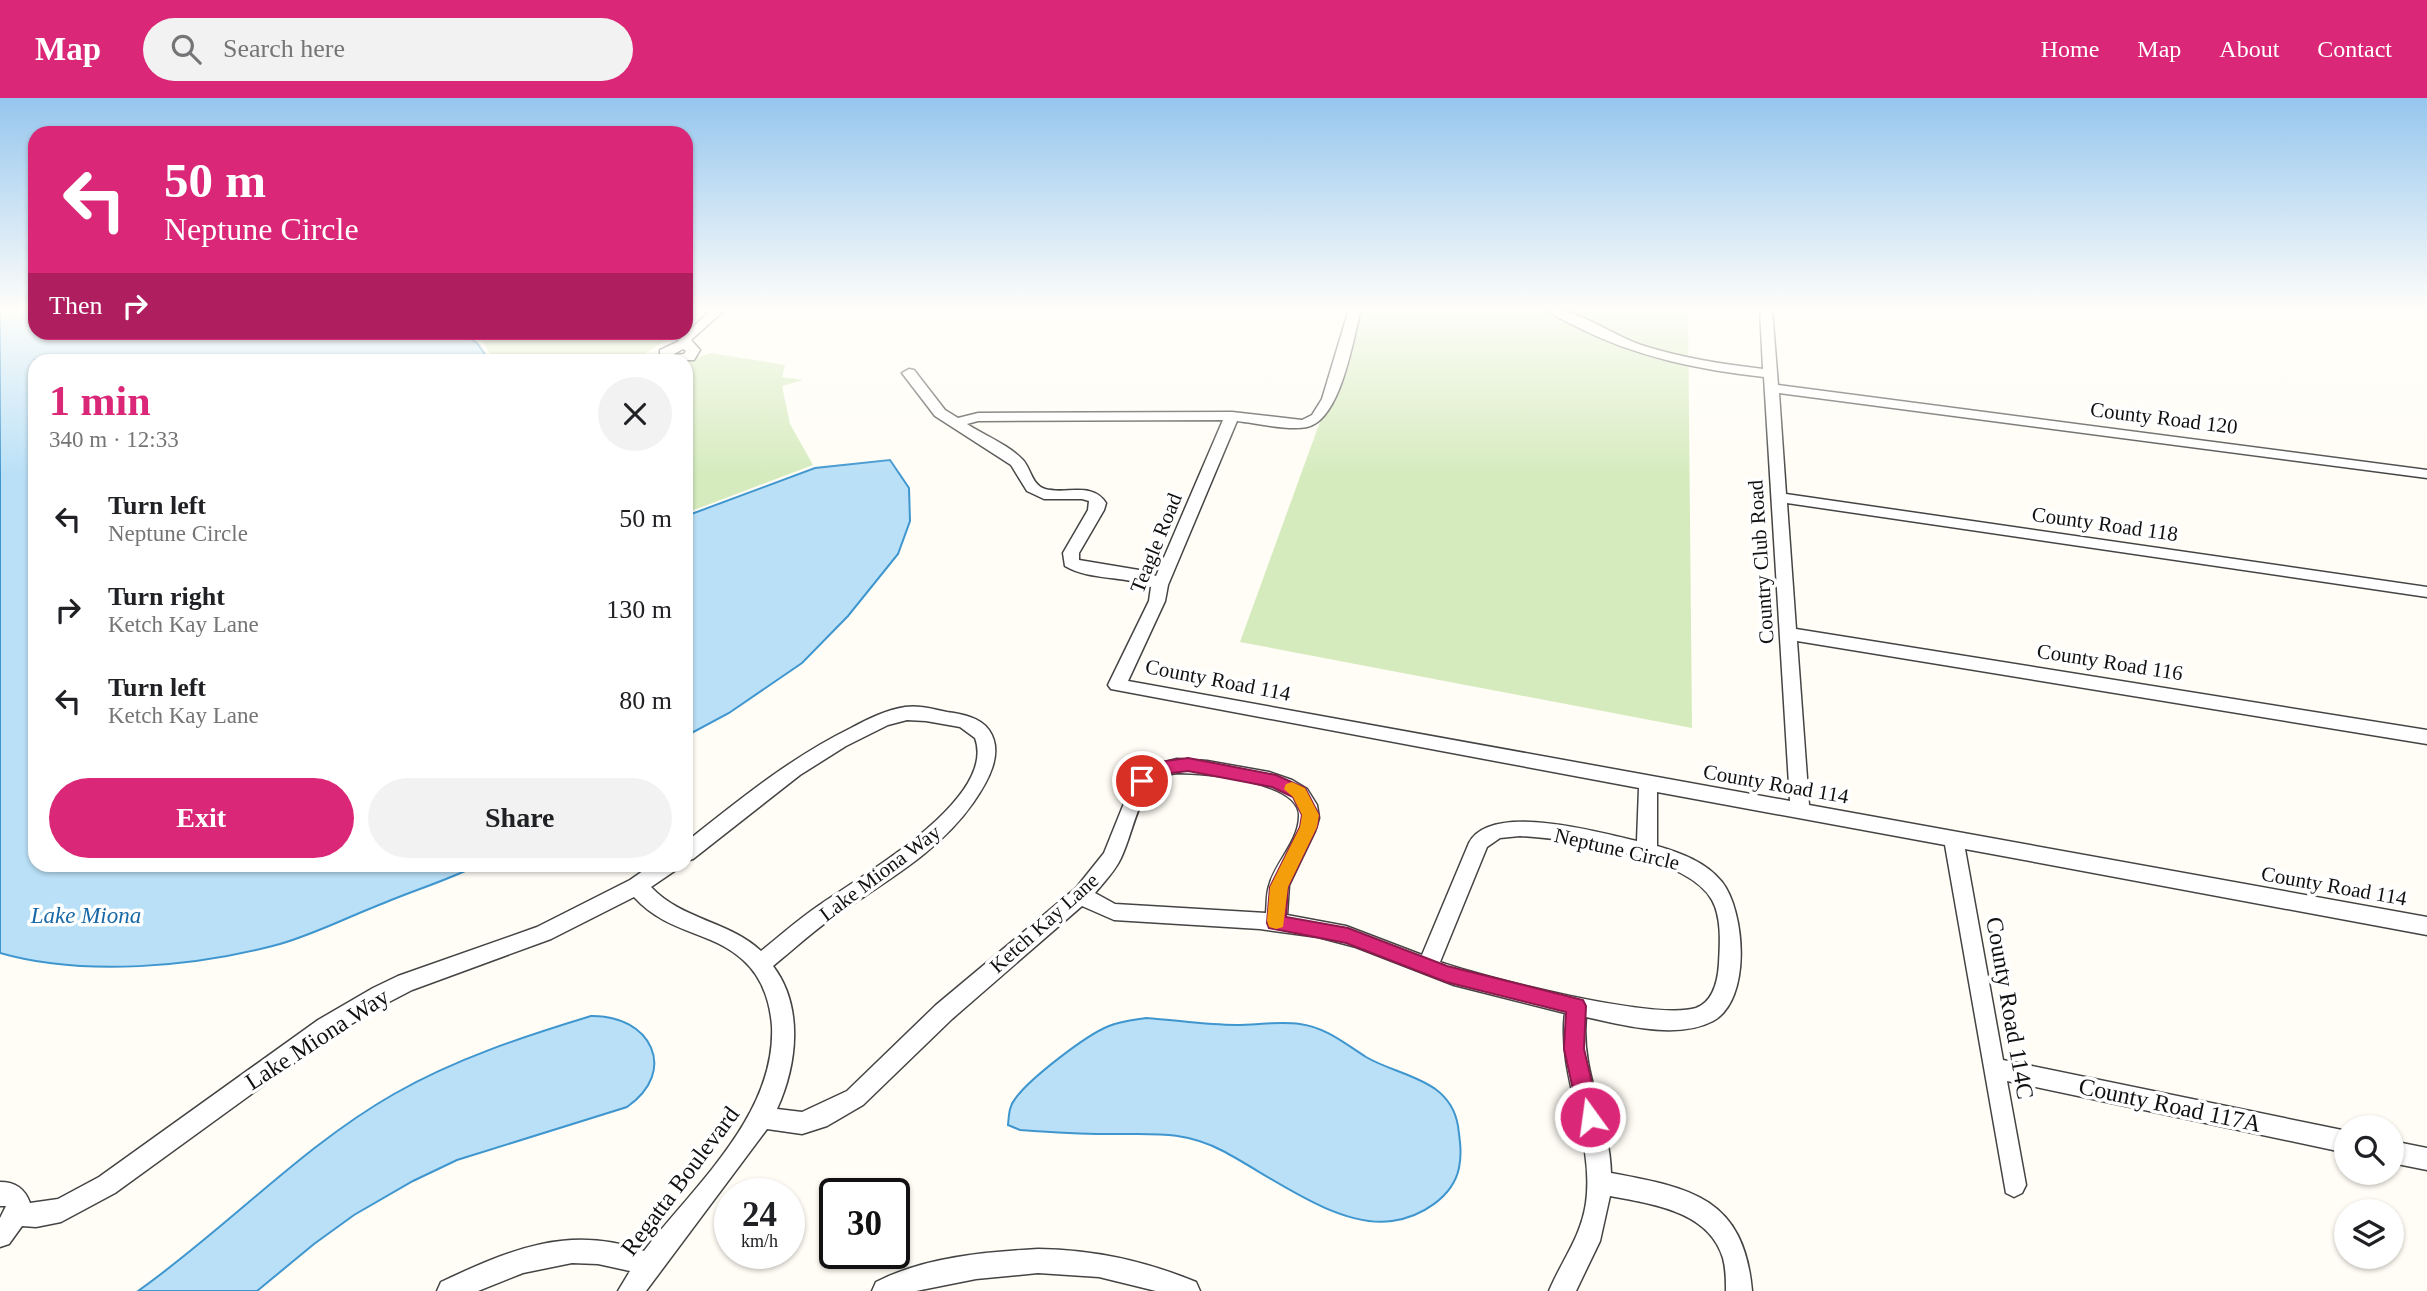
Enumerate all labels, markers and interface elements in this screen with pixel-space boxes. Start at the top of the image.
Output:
search box [143,18,633,81]
icon: search [167,30,205,68]
text: Map [35,31,101,67]
text: Search here [223,34,345,63]
text: Home [2041,36,2099,62]
text: Map [2137,36,2181,62]
text: About [2219,36,2279,62]
text: Contact [2317,36,2392,62]
text: 50 m [164,153,266,208]
icon: left [49,154,140,245]
text: Neptune Circle [164,211,359,247]
icon: right [116,287,154,325]
text: Then [49,291,102,320]
button: close [598,377,672,451]
text: 1 min [49,378,151,424]
street label: County Road 120 [2089,397,2239,439]
text: 340 m · 12:33 [49,427,179,452]
street label: Country Club Road [1743,479,1779,645]
street label: Teagle Road [1125,489,1187,596]
text: Turn left [108,491,206,520]
icon: left [49,500,87,538]
street label: County Road 118 [2030,502,2180,546]
text: 50 m [619,504,672,533]
text: Neptune Circle [108,521,248,546]
text: Turn right [108,582,225,611]
icon: right [49,591,87,629]
text: 130 m [606,595,672,624]
text: Ketch Kay Lane [108,612,259,637]
street label: County Road 116 [2035,639,2185,685]
street label: County Road 114 [1143,654,1293,706]
text: Turn left [108,673,206,702]
icon: left [49,682,87,720]
text: 80 m [619,686,672,715]
text: Ketch Kay Lane [108,703,259,728]
pin [1112,751,1172,811]
street label: County Road 114 [1701,759,1851,809]
icon: arrive [1123,762,1161,800]
button: Exit [49,778,354,858]
button: Share [368,778,672,858]
street label: Lake Miona Way [815,820,945,926]
street label: Neptune Circle [1552,823,1682,875]
street label: County Road 114 [2259,861,2409,911]
street label: Ketch Kay Lane [985,868,1103,978]
water label: Lake Miona [30,903,141,928]
street label: County Road 114C [1981,915,2039,1101]
street label: Lake Miona Way [240,983,394,1095]
street label: County Road 117A [2076,1073,2264,1137]
position arrow [1553,1080,1627,1154]
street label: Regatta Boulevard [616,1102,744,1260]
map controls [2334,1115,2404,1269]
button: search [2334,1115,2404,1185]
speed limit sign: 30 [819,1178,910,1269]
text: 24 [742,1195,777,1234]
button: layers [2334,1199,2404,1269]
text: km/h [741,1231,778,1251]

